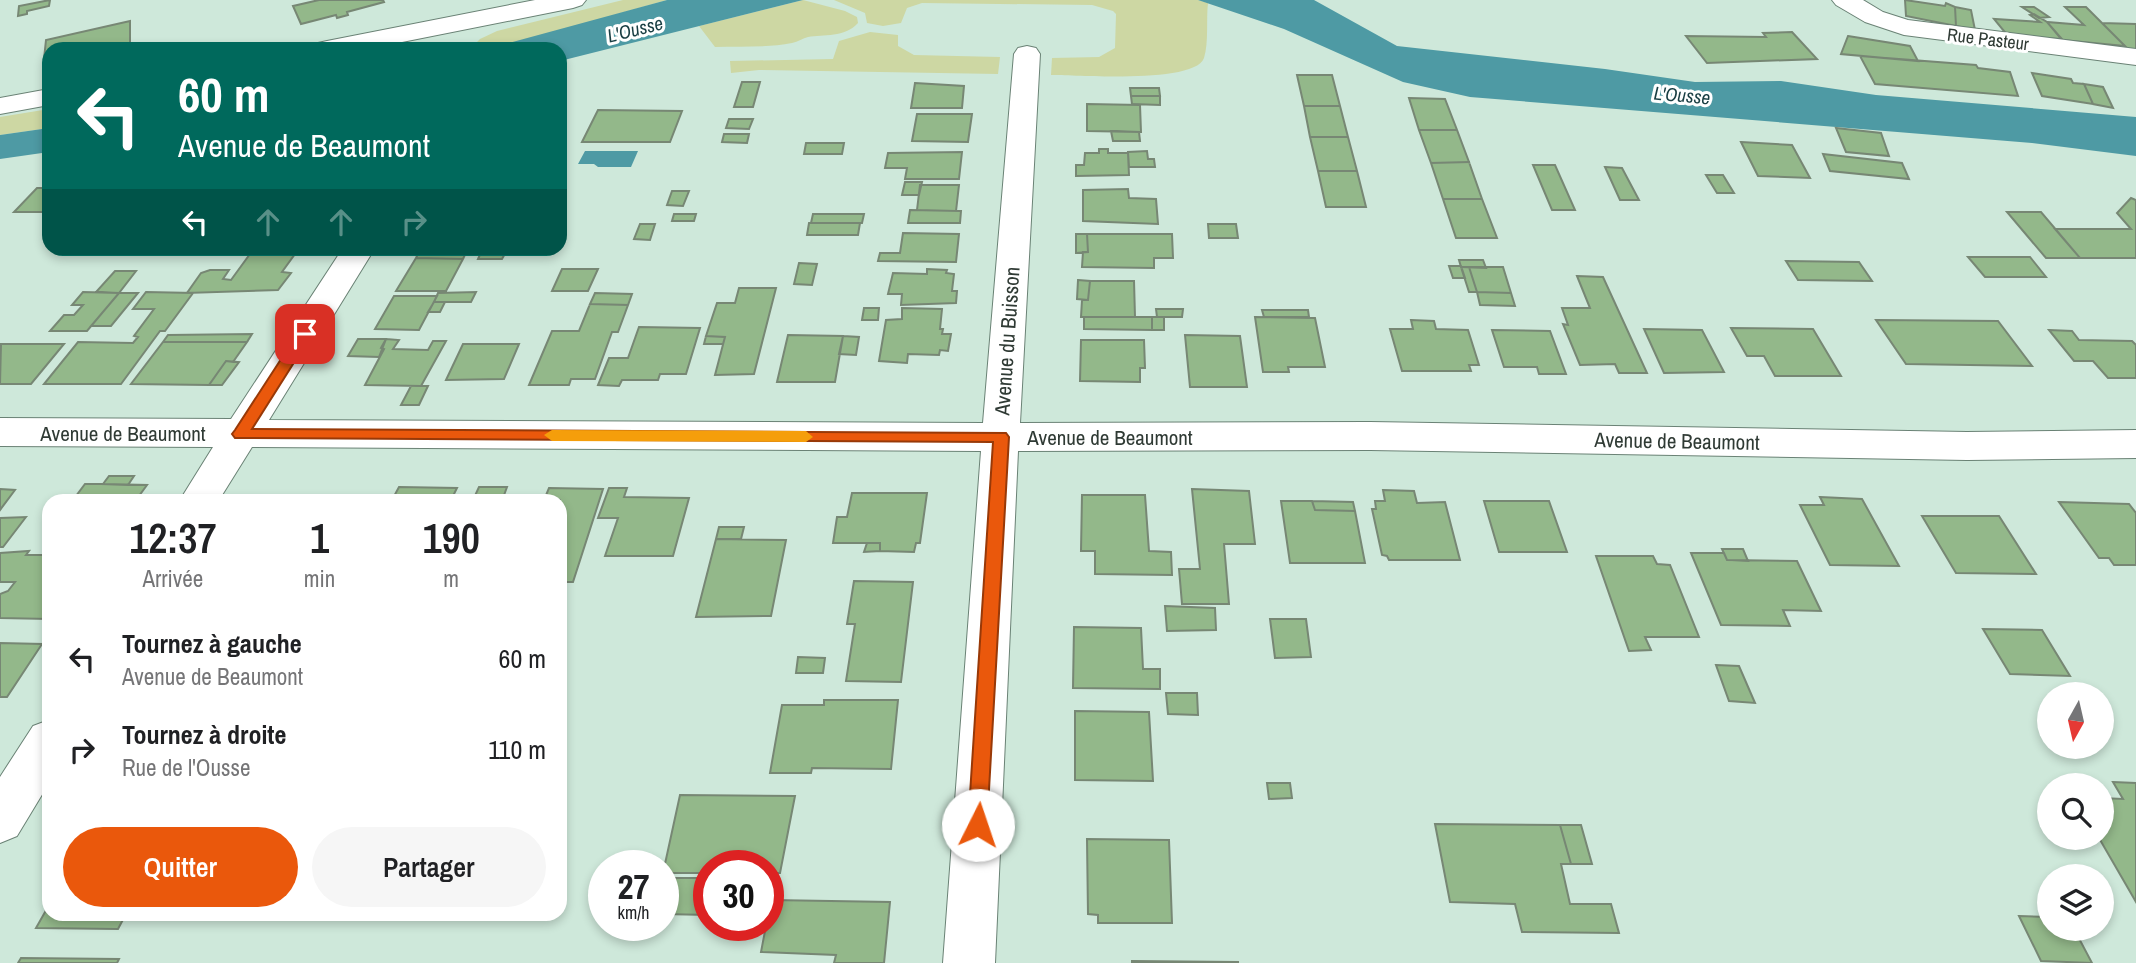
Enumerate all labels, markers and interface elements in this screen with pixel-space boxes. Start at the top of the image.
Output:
water label: L'Ousse [604,10,666,48]
street label: Rue Pasteur [1946,22,2030,56]
text: 60 m [178,61,270,127]
icon: left [63,70,154,161]
water label: L'Ousse [1653,80,1711,110]
text: Avenue de Beaumont [178,124,430,167]
icon: left [176,203,214,241]
icon: ahead [249,203,287,241]
icon: ahead [322,203,360,241]
icon: right [395,203,433,241]
street label: Avenue du Buisson [987,266,1027,417]
pin [275,304,335,364]
icon: arrive [286,315,324,353]
street label: Avenue de Beaumont [39,419,206,448]
street label: Avenue de Beaumont [1026,423,1193,452]
street label: Avenue de Beaumont [1593,425,1760,457]
text: 12:37 [129,510,217,566]
text: 1 [310,510,329,566]
text: 190 [422,510,480,566]
text: Arrivée [142,563,203,594]
text: min [304,563,335,594]
text: m [443,563,459,594]
text: Tournez à gauche [122,626,302,661]
icon: left [63,640,101,678]
text: 60 m [499,641,546,676]
text: Avenue de Beaumont [122,661,303,692]
north arrow [2037,682,2114,760]
map controls [2037,682,2114,941]
text: Tournez à droite [122,717,286,752]
icon: right [63,731,101,769]
text: 110 m [488,732,546,767]
text: Rue de l'Ousse [122,752,250,783]
button: search [2037,773,2114,850]
position arrow [941,788,1015,862]
button: Quitter [63,827,298,907]
button: Partager [312,827,546,907]
speed limit sign: 30 [693,850,784,941]
text: 27 [618,863,649,910]
button: layers [2037,864,2114,941]
text: km/h [618,900,650,925]

